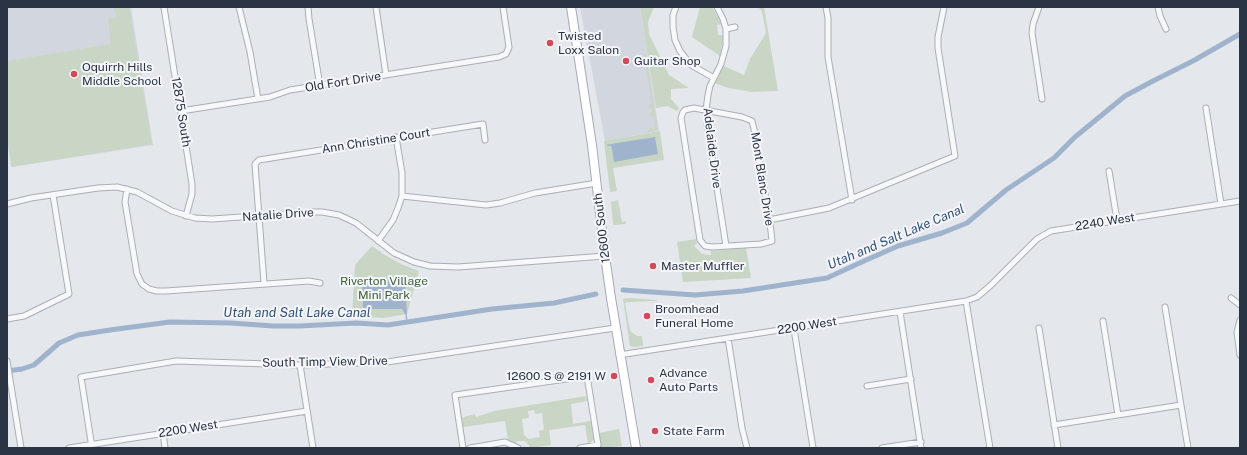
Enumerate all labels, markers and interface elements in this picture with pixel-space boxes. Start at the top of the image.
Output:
place label: Twisted Loxx Salon [558,29,619,57]
marker: Twisted Loxx Salon [545,38,555,48]
place label: Guitar Shop [634,54,701,68]
marker: Guitar Shop [621,56,631,66]
place label: Oquirrh Hills Middle School [82,60,162,88]
marker: Oquirrh Hills Middle School [69,69,79,79]
street label: Old Fort Drive [304,69,382,95]
street label: 12875 South [168,76,194,148]
street label: Adelaide Drive [700,107,724,189]
street label: Ann Christine Court [321,125,431,157]
street label: Mont Blanc Drive [747,131,777,227]
street label: 12600 South [591,192,613,264]
water label: Utah and Salt Lake Canal [825,201,967,273]
street label: Natalie Drive [242,205,314,225]
street label: 2240 West [1074,210,1136,234]
place label: Master Muffler [661,259,745,273]
marker: Master Muffler [648,261,658,271]
park label: Riverton Village Mini Park [340,274,428,302]
place label: Broomhead Funeral Home [655,302,734,330]
water label: Utah and Salt Lake Canal [223,305,371,321]
marker: Broomhead Funeral Home [642,311,652,321]
street label: 2200 West [776,314,838,338]
street label: South Timp View Drive [262,354,388,370]
place label: Advance Auto Parts [659,366,718,394]
place label: 12600 S @ 2191 W [506,369,606,383]
marker: 12600 S @ 2191 W [609,371,619,381]
marker: Advance Auto Parts [646,375,656,385]
street label: 2200 West [157,417,219,441]
place label: State Farm [663,424,725,438]
marker: State Farm [650,426,660,436]

